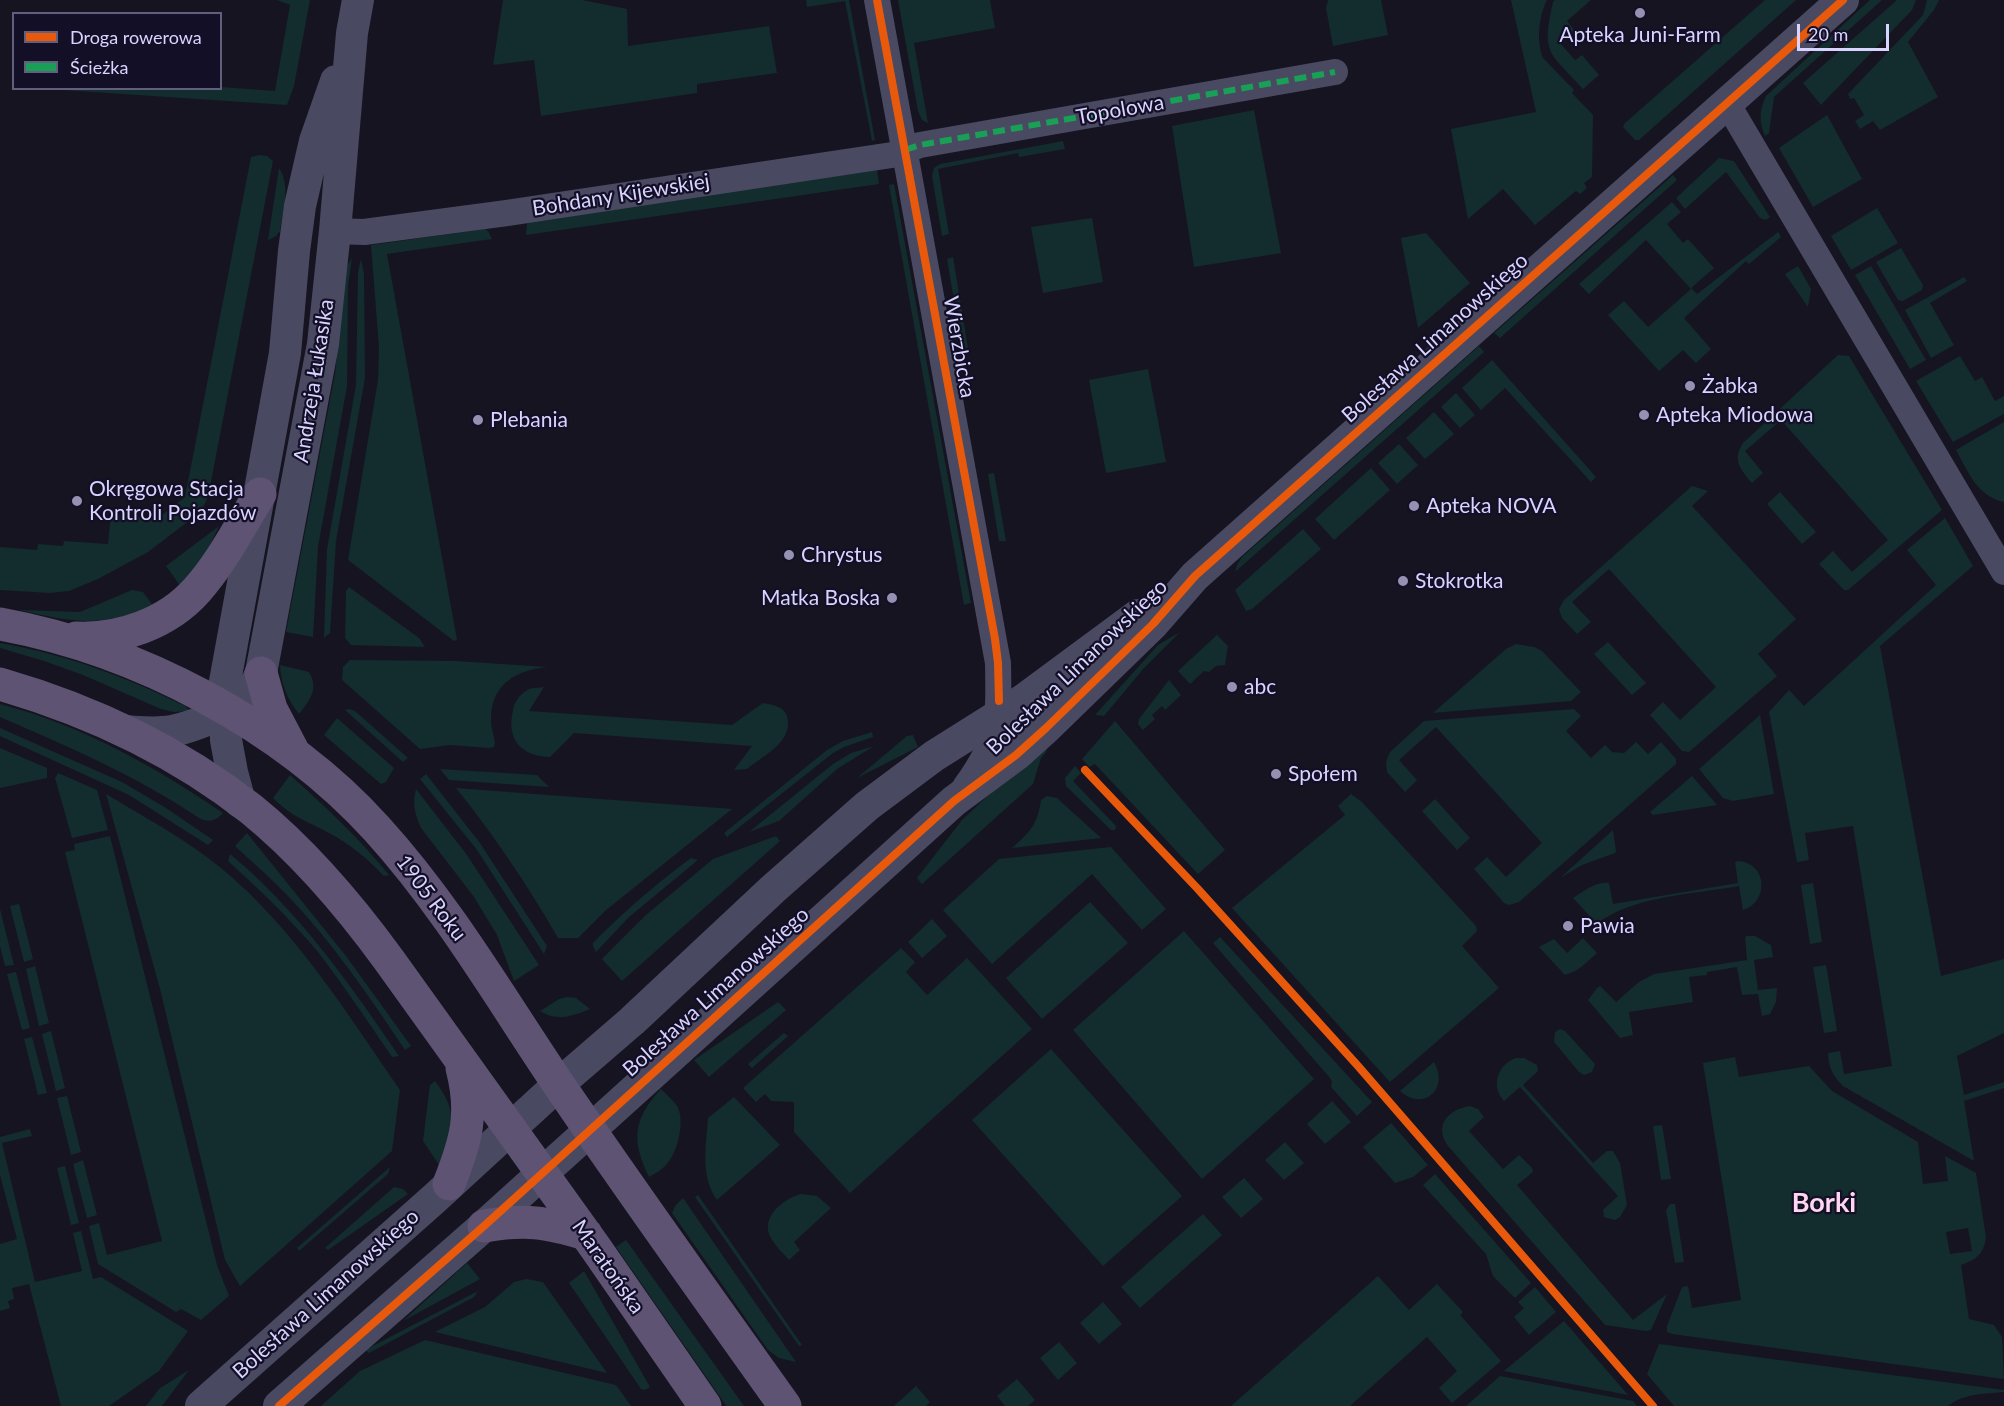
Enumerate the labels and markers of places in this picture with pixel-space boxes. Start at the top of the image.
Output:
marker: Apteka Juni-Farm [1633,6,1647,20]
place label: Apteka Juni-Farm [1559,22,1721,48]
place label: Żabka [1702,373,1758,399]
marker: Żabka [1683,379,1697,393]
place label: Apteka Miodowa [1656,402,1813,428]
place label: Plebania [490,407,568,433]
marker: Apteka Miodowa [1637,408,1651,422]
marker: Plebania [471,413,485,427]
place label: Okręgowa Stacja Kontroli Pojazdów [89,476,256,526]
place label: Apteka NOVA [1426,493,1557,519]
marker: Okręgowa Stacja Kontroli Pojazdów [70,494,84,508]
marker: Apteka NOVA [1407,499,1421,513]
place label: Chrystus [801,542,882,568]
marker: Chrystus [782,548,796,562]
place label: Stokrotka [1415,568,1504,594]
marker: Stokrotka [1396,574,1410,588]
place label: Matka Boska [761,585,880,611]
marker: Matka Boska [885,591,899,605]
place label: abc [1244,674,1276,700]
marker: abc [1225,680,1239,694]
place label: Społem [1288,761,1358,787]
marker: Społem [1269,767,1283,781]
place label: Pawia [1580,913,1635,939]
marker: Pawia [1561,919,1575,933]

